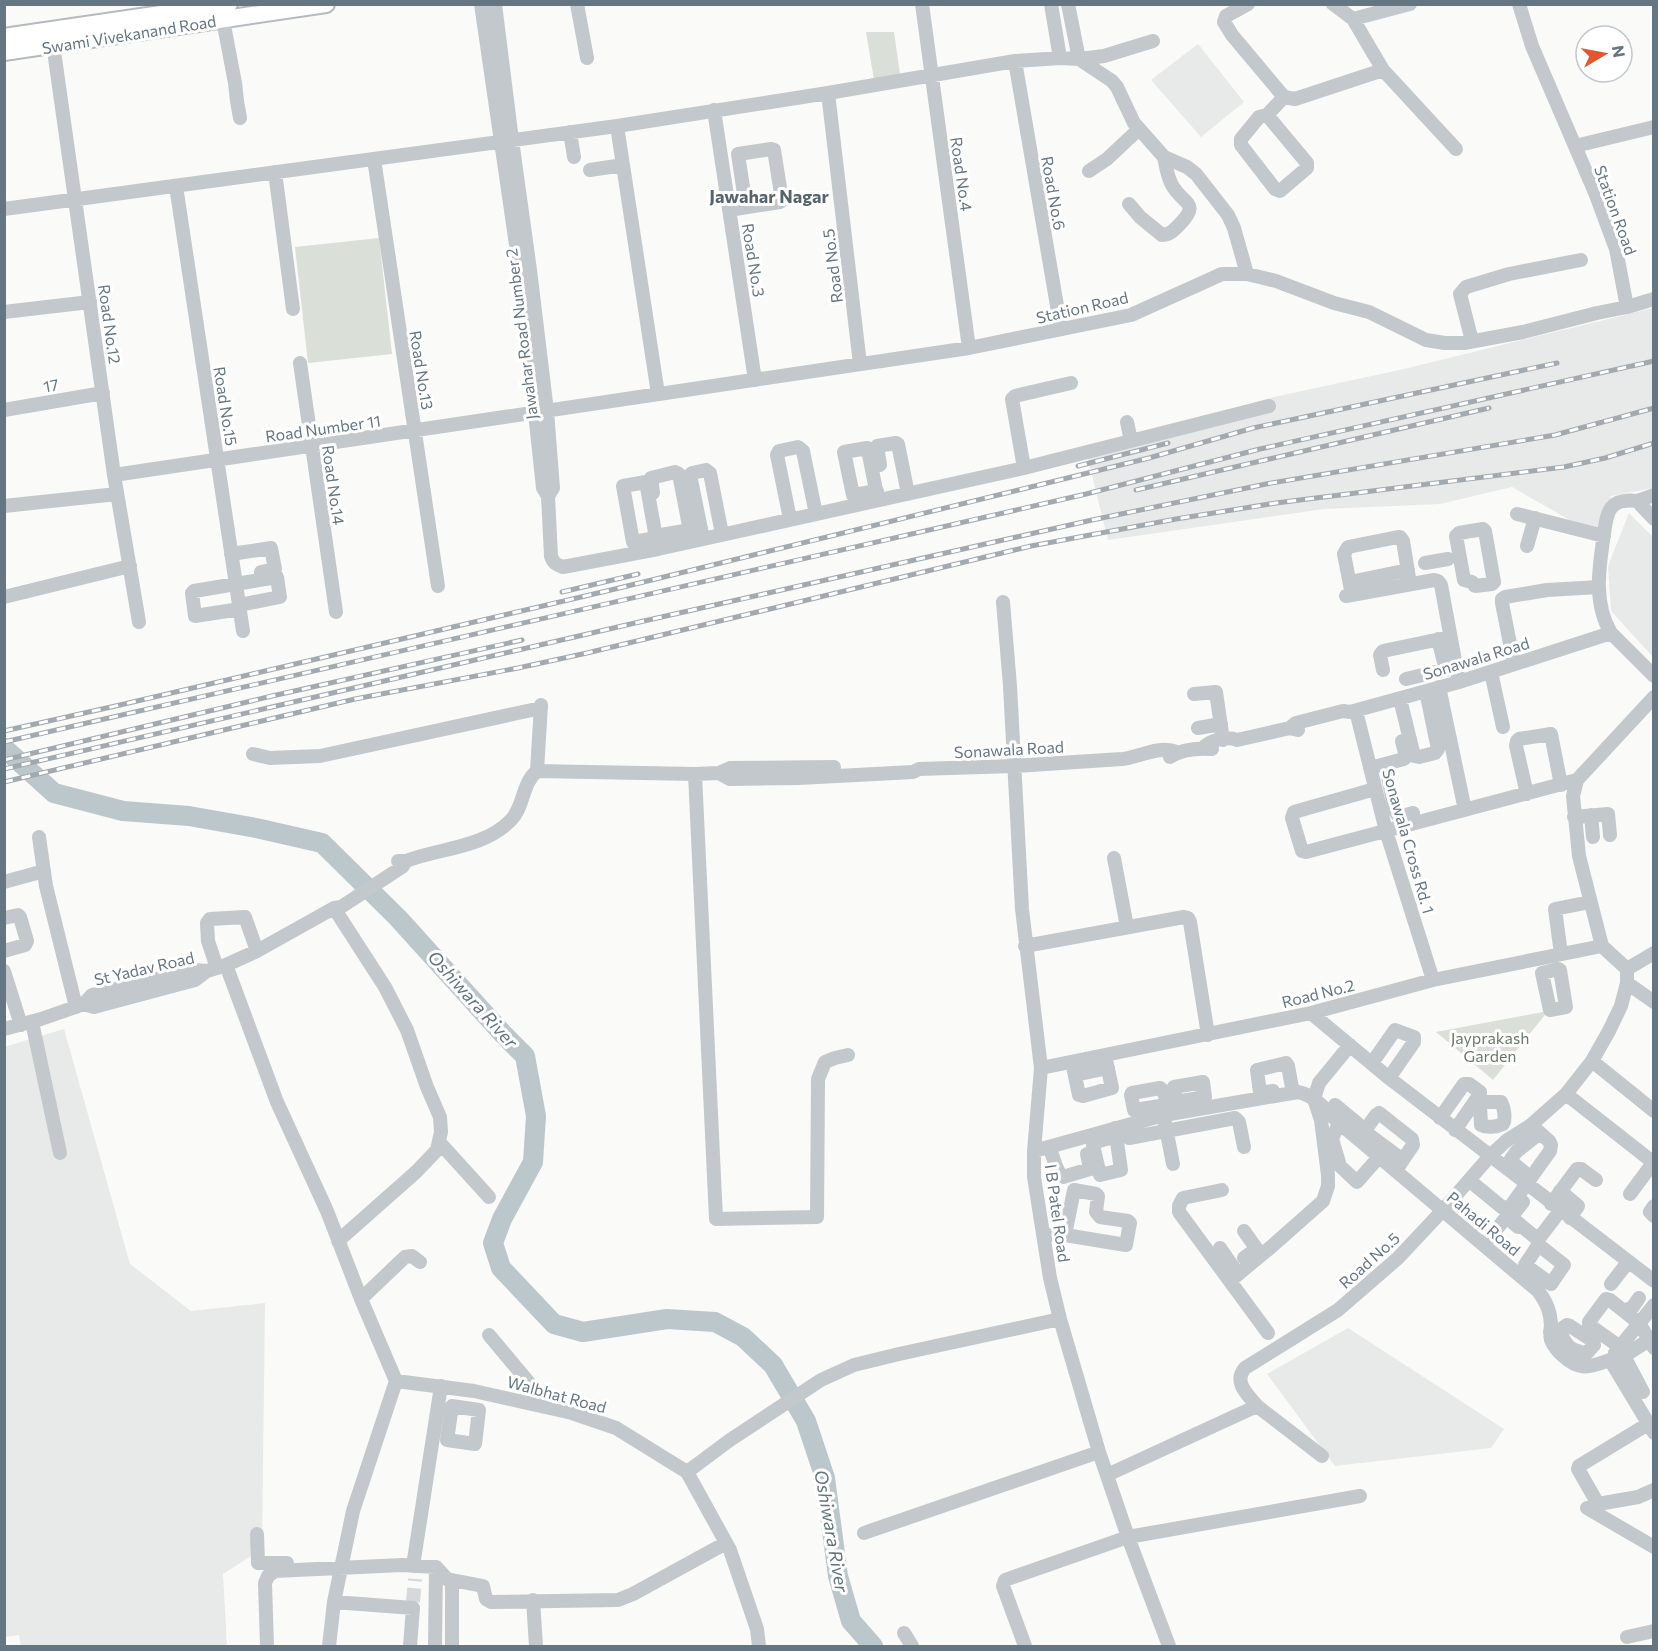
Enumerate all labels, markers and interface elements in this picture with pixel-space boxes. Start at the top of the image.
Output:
street label: Swami Vivekanand Road [41,11,217,57]
north arrow [1574,24,1634,84]
text: N [1609,44,1630,59]
street label: Road No.4 [947,136,977,213]
street label: Road No.6 [1038,154,1070,232]
street label: Station Road [1591,163,1641,257]
district label: Jawahar Nagar [709,185,829,207]
street label: Road No.3 [739,222,769,298]
street label: Road No.5 [818,228,846,304]
street label: Jawahar Road Number 2 [501,247,541,421]
street label: Road No.12 [95,283,125,365]
street label: Station Road [1034,287,1130,327]
street label: Road No.13 [406,329,438,411]
street label: Road No.15 [210,365,242,447]
street label: 17 [42,374,60,396]
street label: Road Number 11 [264,410,382,446]
street label: Road No.14 [319,444,349,527]
street label: Sonawala Road [1421,633,1531,683]
street label: Sonawala Road [953,737,1065,761]
street label: Sonawala Cross Rd. 1 [1379,766,1439,916]
water label: Oshiwara River [423,946,523,1053]
street label: St Yadav Road [92,947,196,989]
street label: Road No.2 [1280,975,1356,1011]
park label: Jayprakash Garden [1451,1028,1529,1065]
street label: I B Patel Road [1042,1163,1074,1263]
street label: Pahadi Road [1444,1187,1524,1259]
street label: Road No.5 [1335,1228,1403,1292]
street label: Walbhat Road [505,1372,609,1416]
water label: Oshiwara River [810,1468,854,1595]

